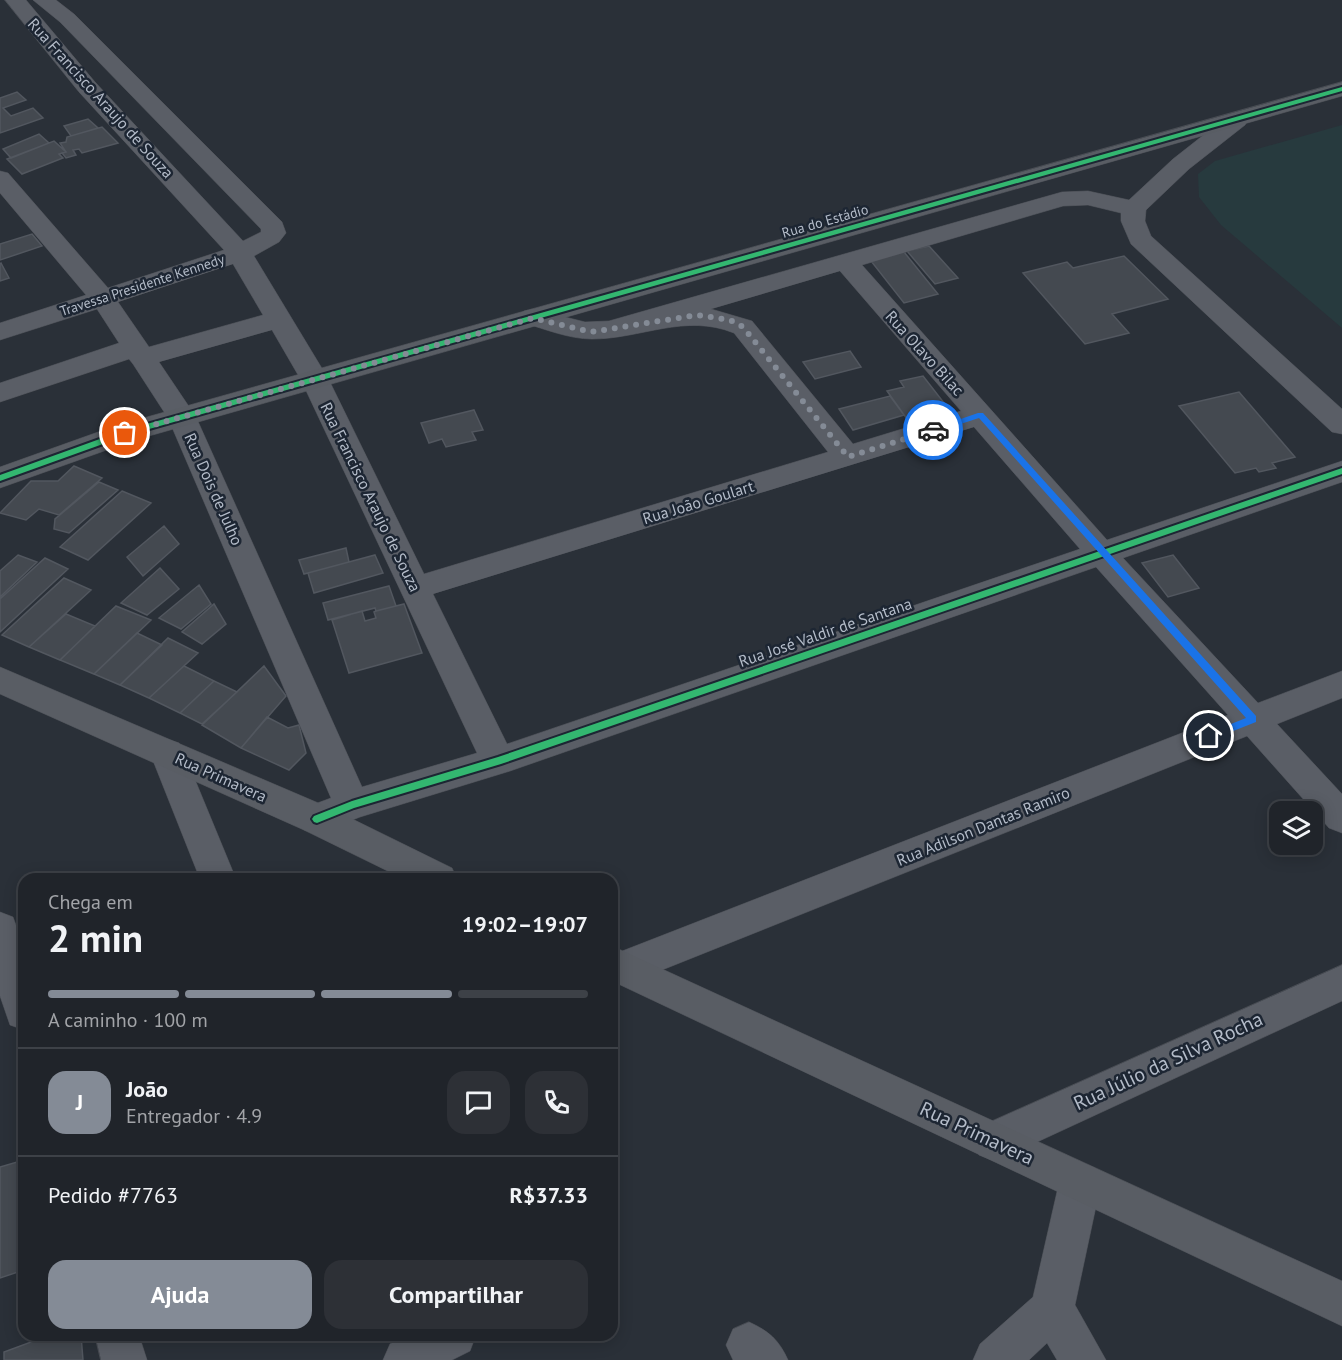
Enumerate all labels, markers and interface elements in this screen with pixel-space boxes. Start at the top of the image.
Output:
street label: Rua Francisco Araujo de Souza [24,14,178,182]
street label: Rua do Estádio [780,200,870,242]
street label: Travessa Presidente Kennedy [57,250,227,320]
street label: Rua Olavo Bilac [882,306,968,400]
street label: Rua Francisco Araujo de Souza [316,399,426,595]
courier [903,400,963,460]
pin [99,407,150,458]
icon: car [917,414,950,447]
icon: bag [108,416,141,449]
street label: Rua Dois de Julho [180,430,248,548]
street label: Rua João Goulart [640,475,757,528]
street label: Rua José Valdir de Santana [736,593,914,671]
pin [1183,710,1234,761]
icon: home [1192,719,1225,752]
street label: Rua Primavera [172,748,270,806]
street label: Rua Adilson Dantas Ramiro [893,782,1073,870]
map controls [1269,801,1323,855]
button: layers [1269,801,1323,855]
text: Chega em [48,889,133,915]
text: 19:02–19:07 [462,910,588,938]
text: 2 min [48,912,143,963]
street label: Rua Júlio da Silva Rocha [1069,1006,1267,1116]
text: A caminho · 100 m [48,1007,208,1033]
button: chat [447,1071,510,1134]
button: phone [525,1071,588,1134]
text: João [126,1075,168,1103]
text: J [76,1088,83,1116]
street label: Rua Primavera [916,1095,1038,1171]
text: Entregador · 4.9 [126,1103,262,1129]
text: Pedido #7763 [48,1181,178,1209]
text: R$37.33 [510,1181,588,1209]
button: Ajuda [48,1260,312,1329]
button: Compartilhar [324,1260,588,1329]

